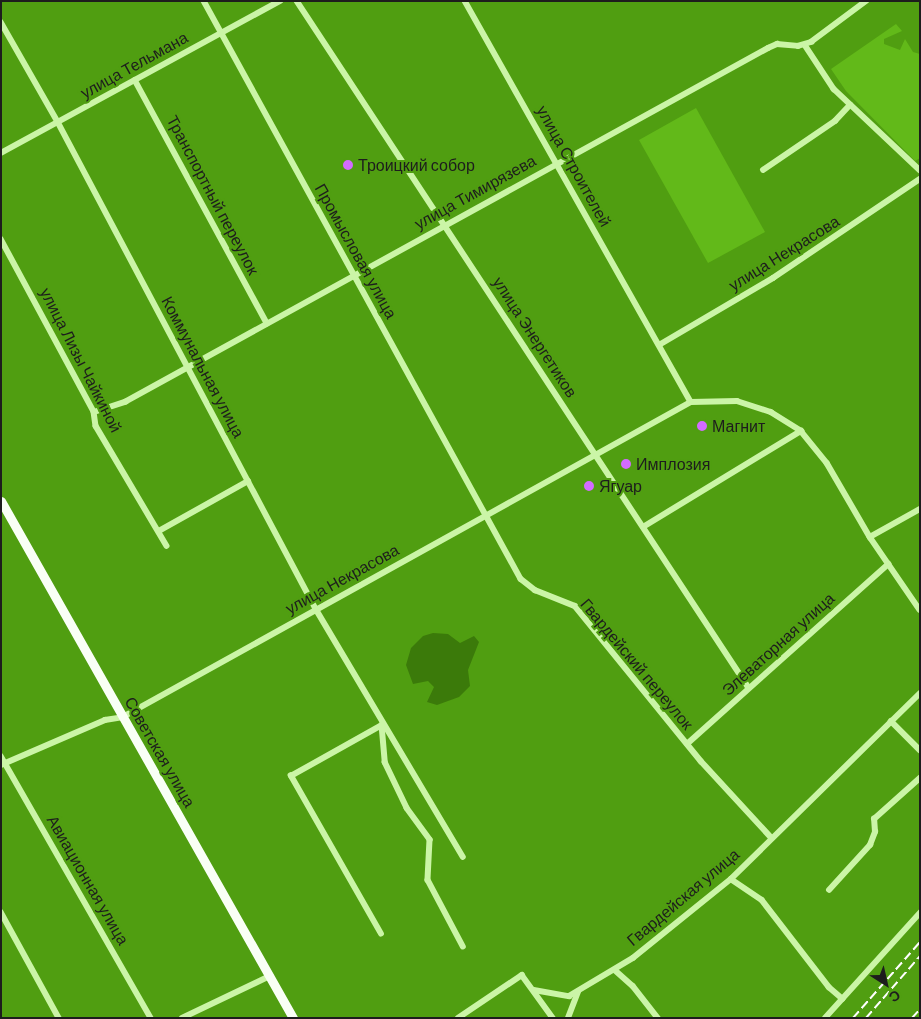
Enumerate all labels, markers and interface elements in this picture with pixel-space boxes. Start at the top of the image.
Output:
street label: улица Тельмана [77,28,191,102]
street label: улица Строителей [533,102,615,230]
street label: Транспортный переулок [163,112,263,278]
street label: улица Тимирязева [411,151,539,233]
place label: Троицкий собор [358,155,475,175]
marker: Троицкий собор [342,159,354,171]
street label: Промысловая улица [311,180,401,322]
street label: улица Некрасова [725,211,843,295]
street label: улица Энергетиков [489,273,581,401]
street label: улица Лизы Чайкиной [36,284,126,436]
street label: Коммунальная улица [158,293,248,441]
place label: Магнит [712,416,765,436]
marker: Магнит [696,420,708,432]
place label: Имплозия [636,454,710,474]
marker: Имплозия [620,458,632,470]
place label: Ягуар [599,476,642,496]
marker: Ягуар [583,480,595,492]
street label: улица Некрасова [282,540,402,618]
street label: Элеваторная улица [718,588,838,700]
street label: Гвардейский переулок [577,595,697,733]
street label: Советская улица [121,693,199,811]
street label: Авиационная улица [43,812,133,948]
street label: Гвардейская улица [623,844,743,950]
north arrow [861,959,911,1009]
text: С [886,987,904,1007]

